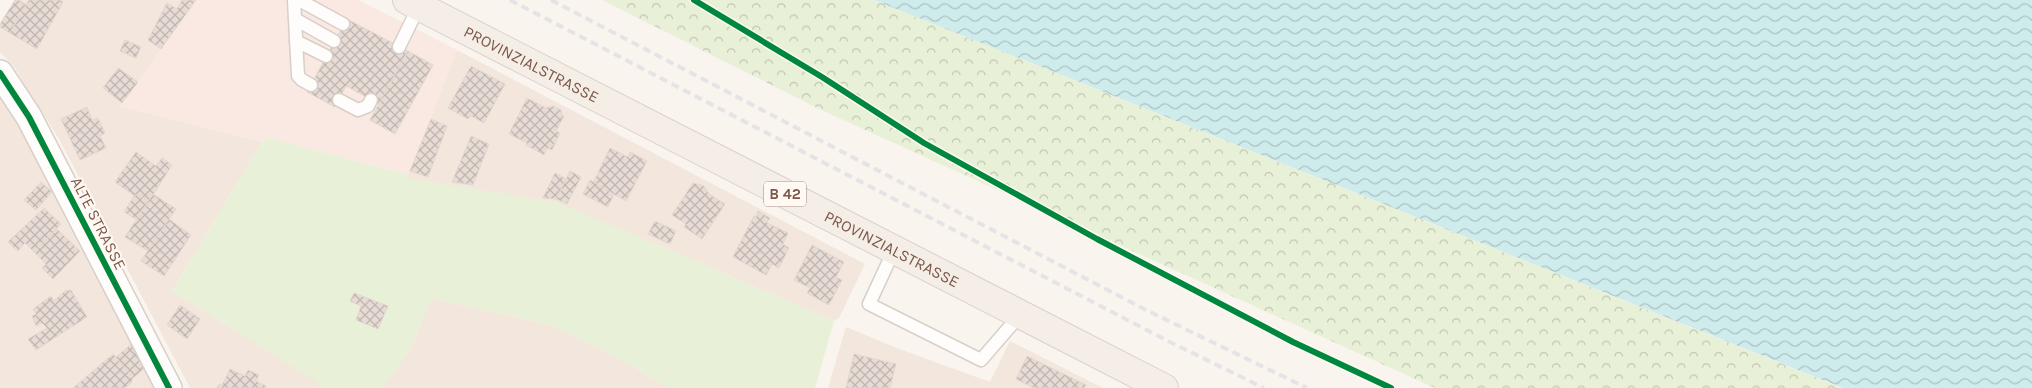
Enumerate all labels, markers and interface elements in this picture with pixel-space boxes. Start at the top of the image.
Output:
street label: PROVINZIALSTRASSE [461,22,602,107]
street label: ALTE STRASSE [67,174,130,273]
road number: B 42 [764,182,806,206]
street label: PROVINZIALSTRASSE [821,207,962,291]

